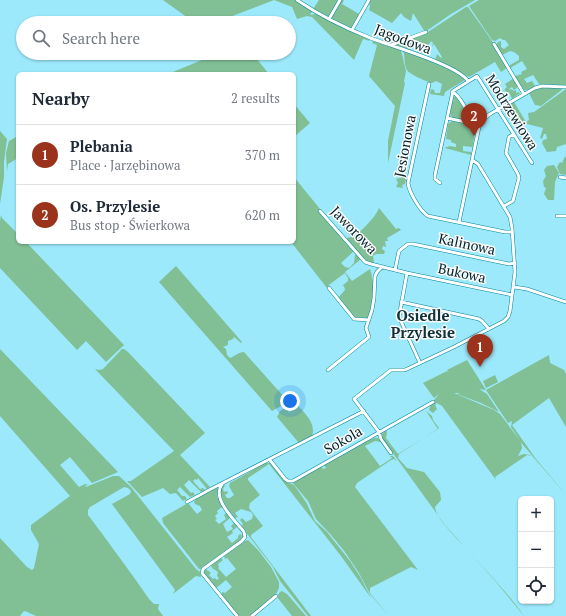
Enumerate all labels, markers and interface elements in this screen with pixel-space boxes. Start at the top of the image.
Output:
search box [16,16,296,60]
street label: Jagodowa [372,19,434,58]
icon: search [30,27,52,49]
text: Search here [62,28,140,48]
street label: Modrzewiowa [482,70,543,153]
text: Nearby [32,87,90,110]
text: 2 results [231,89,280,107]
pin: 2 [461,103,487,136]
street label: Jesionowa [389,113,420,179]
text: Plebania [70,136,133,156]
text: 1 [41,146,49,164]
text: 370 m [245,146,280,164]
text: Place · Jarzębinowa [70,156,181,174]
text: Os. Przylesie [70,196,160,216]
street label: Jaworowa [327,202,382,258]
text: 2 [41,206,49,224]
text: 620 m [245,206,280,224]
text: Bus stop · Świerkowa [70,216,190,234]
street label: Kalinowa [437,228,497,259]
street label: Bukowa [436,258,488,287]
district label: Osiedle Przylesie [391,305,455,342]
pin: 1 [467,334,493,367]
your location [280,391,300,411]
street label: Sokola [320,421,365,458]
map controls [518,496,554,604]
button: + [518,496,554,532]
button: − [518,532,554,568]
button: locate [518,568,554,604]

